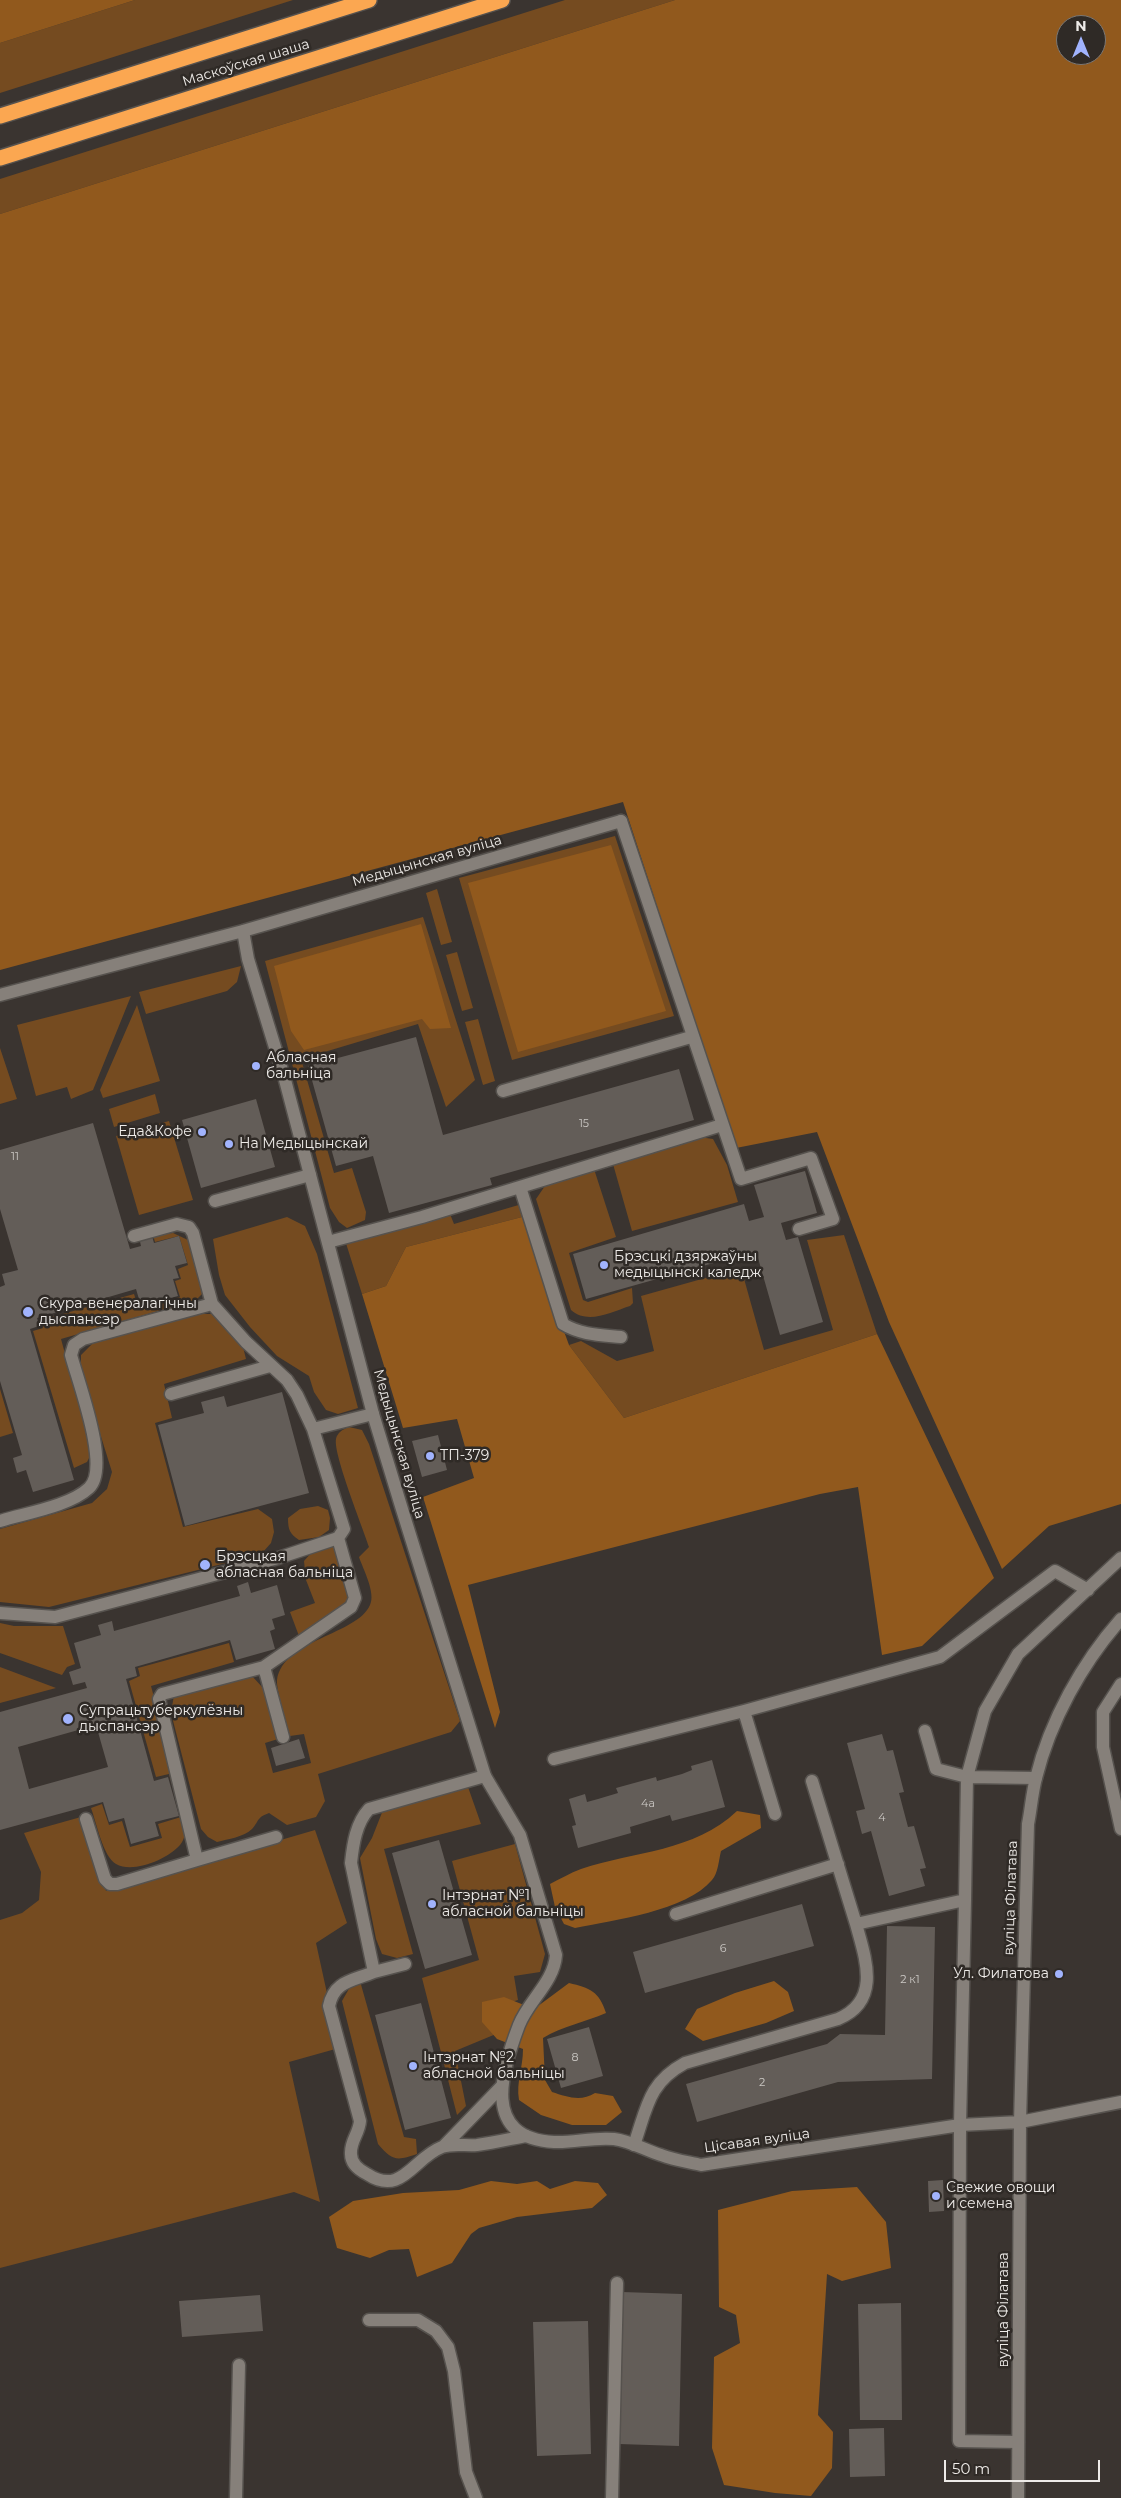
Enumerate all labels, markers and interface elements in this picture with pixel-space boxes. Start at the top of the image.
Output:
north arrow [1056,15,1106,65]
text: N [1075,17,1087,35]
street label: Маскоўская шаша [180,36,312,90]
street label: Медыцынская вуліца [350,832,504,890]
place label: Абласная бальніца [266,1050,336,1082]
marker: Абласная бальніца [250,1060,262,1072]
house number: 15 [579,1117,589,1131]
place label: Еда&Кофе [118,1124,192,1140]
marker: Еда&Кофе [196,1126,208,1138]
place label: На Медыцынскай [239,1136,368,1152]
marker: На Медыцынскай [223,1138,235,1150]
house number: 11 [11,1150,19,1164]
place label: Брэсцкі дзяржаўны медыцынскі каледж [614,1249,761,1282]
marker: Брэсцкі дзяржаўны медыцынскі каледж [598,1259,610,1271]
place label: Скура-венералагічны дыспансэр [39,1296,197,1328]
marker: Скура-венералагічны дыспансэр [21,1305,35,1319]
street label: Медыцынская вуліца [370,1367,428,1521]
place label: ТП-379 [440,1448,489,1464]
marker: ТП-379 [424,1450,436,1462]
place label: Брэсцкая абласная бальніца [216,1549,353,1581]
marker: Брэсцкая абласная бальніца [198,1558,212,1572]
place label: Супрацьтуберкулёзны дыспансэр [79,1703,243,1735]
marker: Супрацьтуберкулёзны дыспансэр [61,1712,75,1726]
house number: 4а [641,1797,655,1811]
house number: 4 [878,1811,886,1825]
street label: вуліца Філатава [1001,1840,1021,1956]
place label: Інтэрнат №1 абласной бальніцы [442,1888,584,1920]
marker: Інтэрнат №1 абласной бальніцы [426,1898,438,1910]
house number: 6 [720,1942,726,1956]
place label: Ул. Филатова [953,1966,1049,1982]
marker: Ул. Филатова [1053,1968,1065,1980]
house number: 2 к1 [900,1973,920,1987]
place label: Інтэрнат №2 абласной бальніцы [423,2050,565,2082]
house number: 8 [571,2051,579,2065]
marker: Інтэрнат №2 абласной бальніцы [407,2060,419,2072]
house number: 2 [759,2076,765,2090]
street label: Цісавая вуліца [703,2125,811,2157]
place label: Свежие овощи и семена [946,2180,1055,2212]
marker: Свежие овощи и семена [930,2190,942,2202]
street label: вуліца Філатава [996,2252,1012,2368]
scale bar [946,2450,1102,2482]
text: 50 m [952,2459,990,2478]

